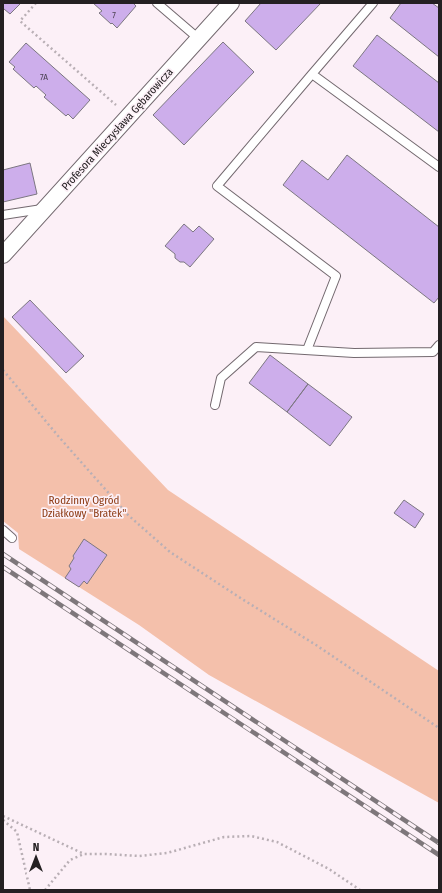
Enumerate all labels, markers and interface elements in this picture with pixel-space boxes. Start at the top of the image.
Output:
house number: 7 [112,10,116,20]
street label: Profesora Mieczysława Gębarowicza [59,66,176,193]
house number: 7A [40,72,48,82]
park label: Rodzinny Ogród Działkowy "Bratek" [42,494,126,520]
north arrow [16,837,56,877]
text: N [33,841,39,854]

